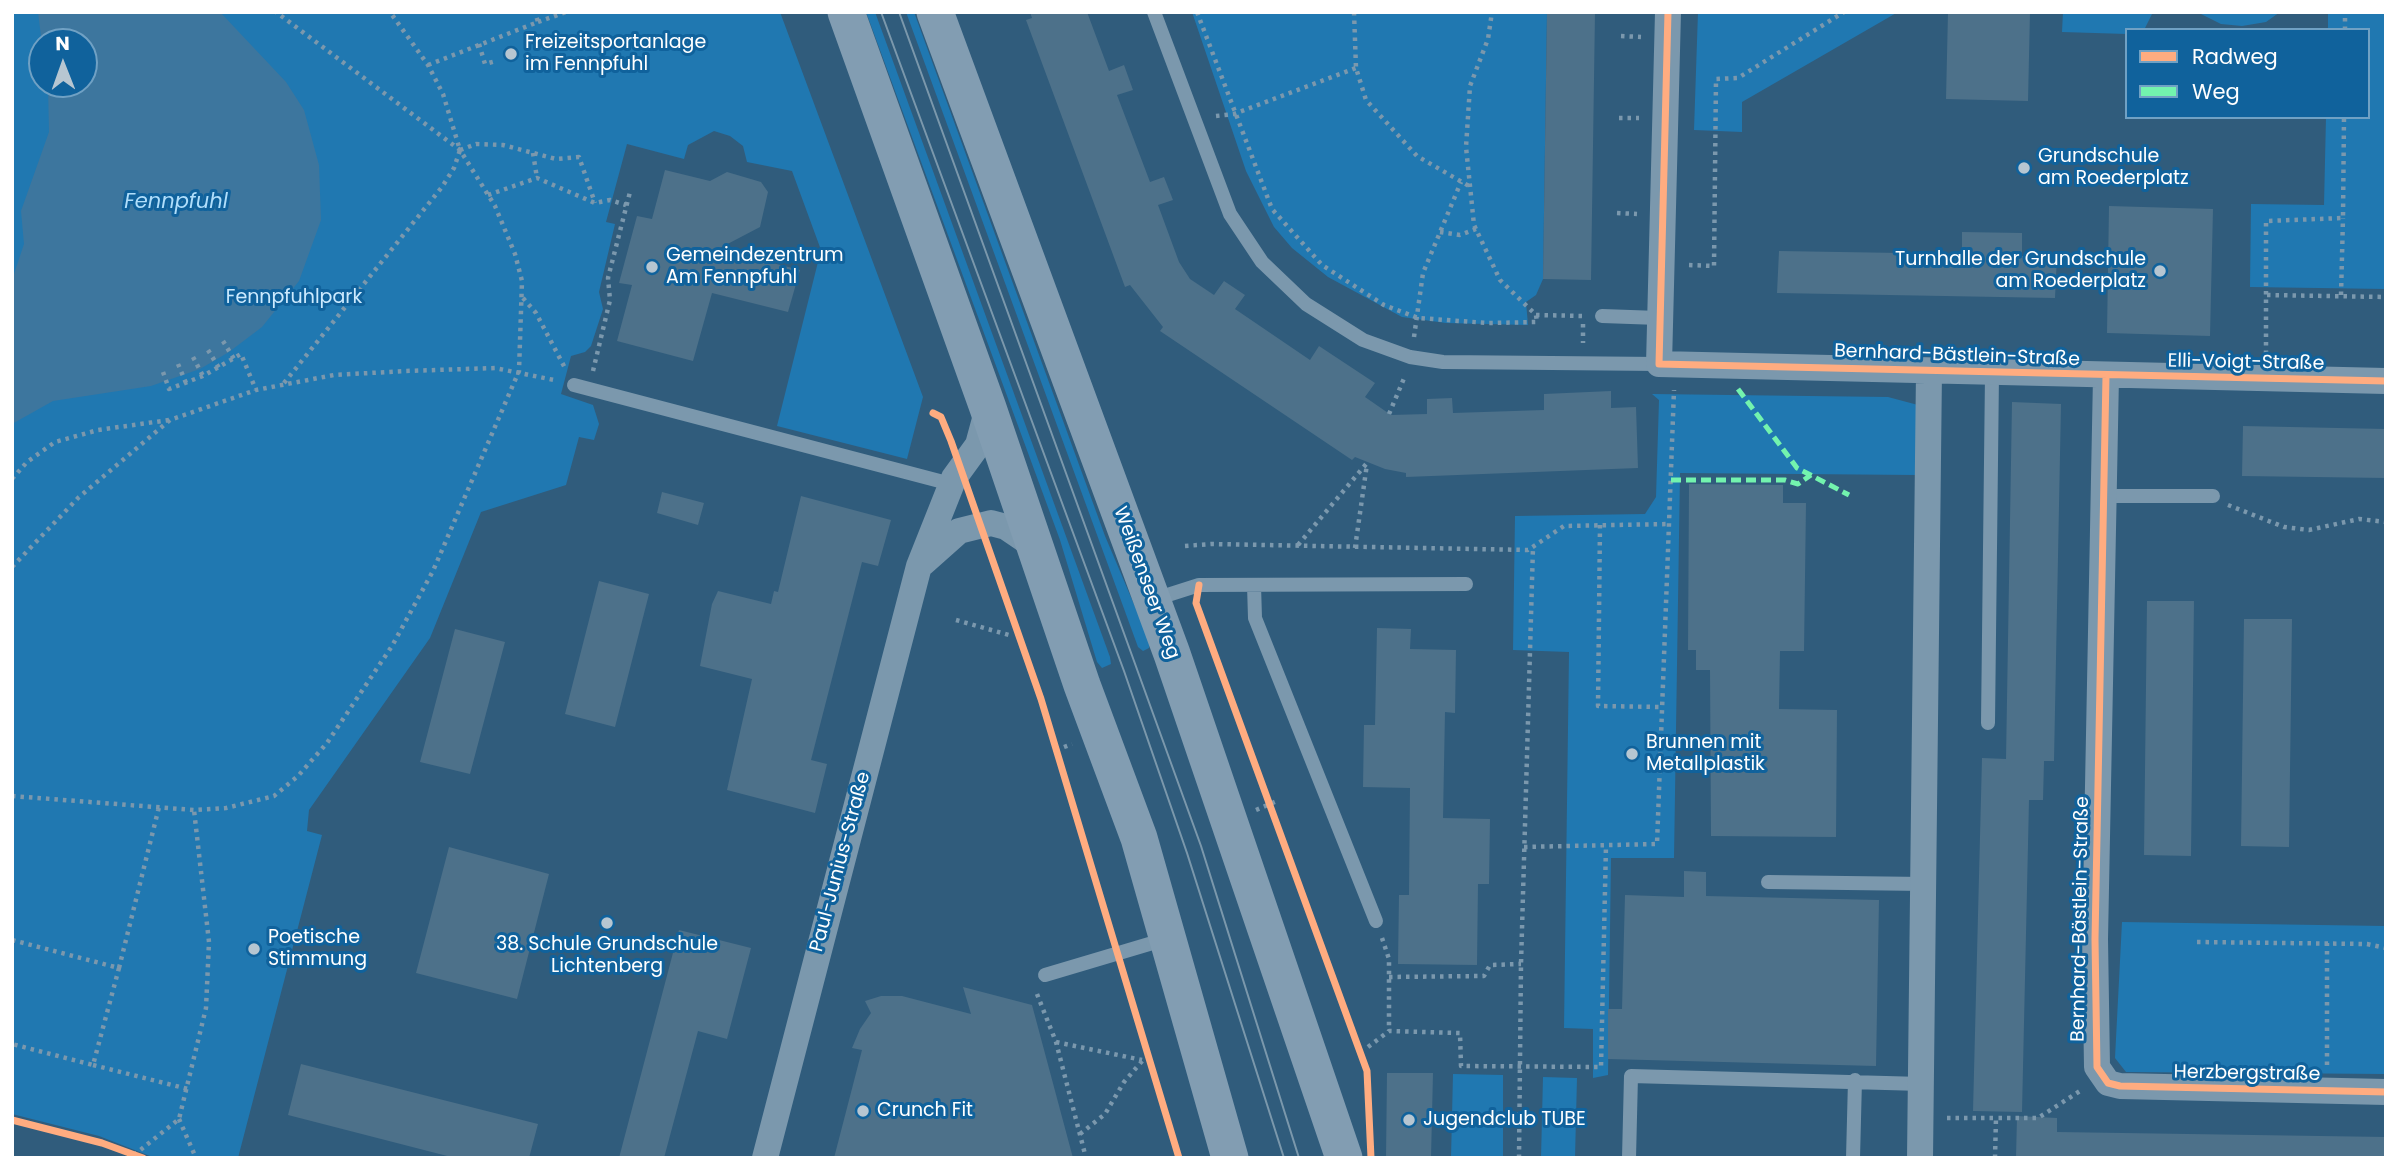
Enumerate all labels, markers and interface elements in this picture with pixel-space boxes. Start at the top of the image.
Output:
north arrow [28,28,98,98]
legend [2125,28,2370,119]
text: N [55,30,70,57]
place label: Freizeitsportanlage im Fennpfuhl [525,32,706,76]
text: Radweg [2192,42,2278,71]
marker: Freizeitsportanlage im Fennpfuhl [503,46,519,62]
text: Weg [2192,77,2240,106]
place label: Grundschule am Roederplatz [2038,146,2189,190]
marker: Grundschule am Roederplatz [2016,160,2032,176]
water label: Fennpfuhl [124,190,228,216]
place label: Gemeindezentrum Am Fennpfuhl [666,245,844,289]
place label: Turnhalle der Grundschule am Roederplatz [1895,249,2146,293]
marker: Gemeindezentrum Am Fennpfuhl [644,259,660,275]
marker: Turnhalle der Grundschule am Roederplatz [2152,263,2168,279]
park label: Fennpfuhlpark [226,287,362,309]
street label: Bernhard-Bästlein-Straße [1834,340,2080,372]
street label: Elli-Voigt-Straße [2167,350,2325,376]
street label: Weißenseer Weg [1108,504,1184,662]
place label: Brunnen mit Metallplastik [1646,732,1765,776]
marker: Brunnen mit Metallplastik [1624,746,1640,762]
street label: Paul-Junius-Straße [806,769,876,955]
street label: Bernhard-Bästlein-Straße [2067,796,2095,1042]
marker: 38. Schule Grundschule Lichtenberg [599,915,615,931]
place label: Poetische Stimmung [268,927,367,971]
place label: 38. Schule Grundschule Lichtenberg [496,934,718,978]
marker: Poetische Stimmung [246,941,262,957]
street label: Herzbergstraße [2173,1061,2321,1087]
place label: Crunch Fit [877,1100,973,1122]
marker: Crunch Fit [855,1103,871,1119]
place label: Jugendclub TUBE [1423,1109,1586,1131]
marker: Jugendclub TUBE [1401,1112,1417,1128]

